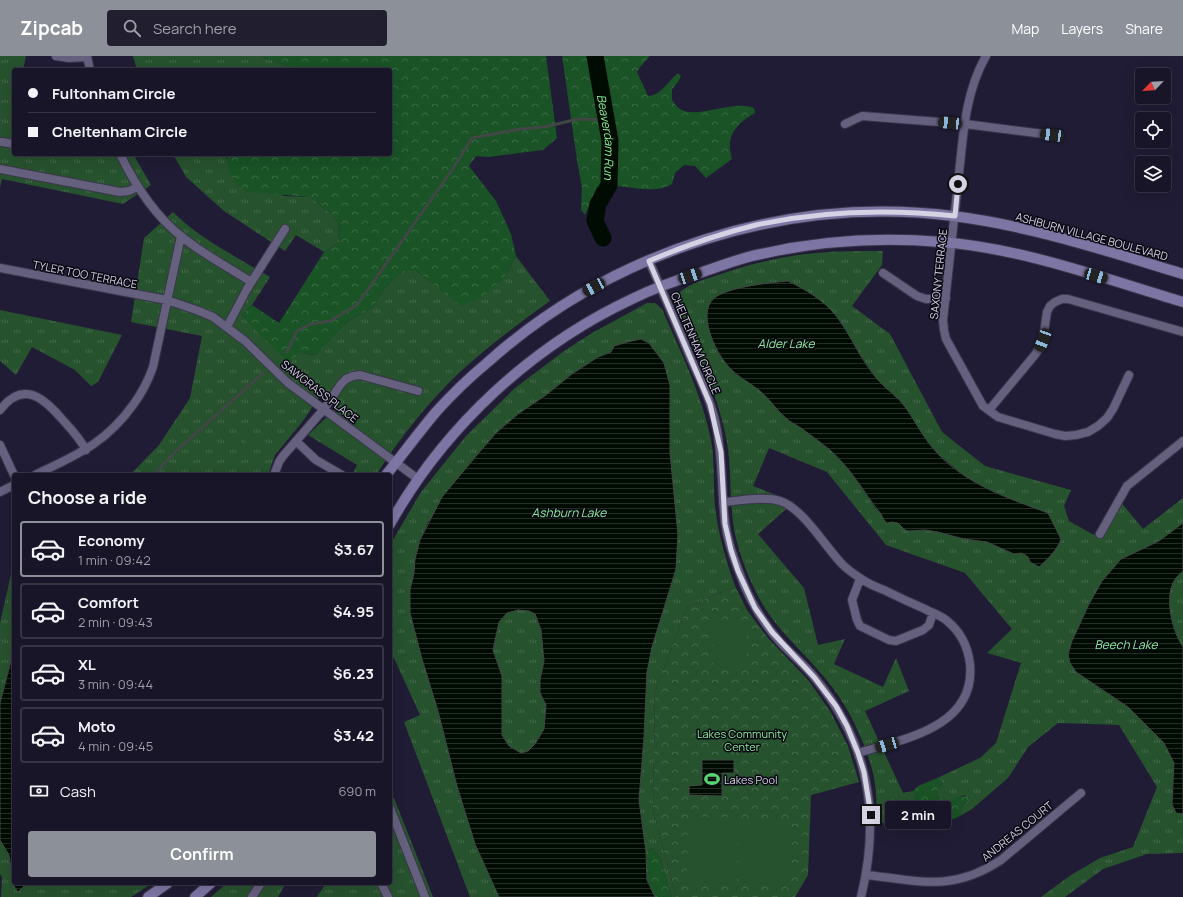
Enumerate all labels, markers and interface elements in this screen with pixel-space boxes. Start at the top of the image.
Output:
search box [107,10,387,46]
text: Zipcab [20,15,83,41]
icon: search [121,17,143,39]
text: Search here [153,18,236,39]
text: Map [1011,19,1039,38]
text: Layers [1061,19,1103,38]
text: Share [1125,19,1163,38]
north arrow [1135,68,1171,104]
map controls [1135,68,1171,192]
text: Fultonham Circle [52,83,175,104]
water label: Beaverdam Run [593,93,619,181]
button: locate [1135,112,1171,148]
car [938,116,962,130]
text: Cheltenham Circle [52,121,187,142]
car [1039,128,1065,142]
button: layers [1135,156,1171,192]
route start [949,175,967,193]
street label: ASHBURN VILLAGE BOULEVARD [1014,208,1170,264]
street label: SAXONY TERRACE [926,228,950,320]
street label: TYLER TOO TERRACE [31,256,139,292]
car [677,266,703,286]
car [1083,267,1109,285]
car [581,276,607,298]
street label: CHELTENHAM CIRCLE [668,290,724,396]
car [1033,327,1053,353]
water label: Alder Lake [758,335,815,352]
street label: SAWGRASS PLACE [279,356,361,426]
text: Choose a ride [28,485,147,509]
water label: Ashburn Lake [532,504,607,521]
text: Economy [78,530,145,551]
icon: car [30,531,66,567]
text: $3.67 [334,539,374,560]
text: 1 min · 09:42 [78,551,151,569]
text: Comfort [78,592,139,613]
icon: car [30,593,66,629]
text: $4.95 [333,601,374,622]
text: 2 min · 09:43 [78,613,153,631]
water label: Beech Lake [1094,636,1159,653]
text: XL [78,654,96,675]
icon: car [30,655,66,691]
text: $6.23 [333,663,374,684]
text: 3 min · 09:44 [78,675,153,693]
text: Moto [78,716,115,737]
icon: car [30,717,66,753]
text: $3.42 [333,725,374,746]
park label: Lakes Community Center [697,726,787,754]
car [874,736,900,754]
text: 4 min · 09:45 [78,737,153,755]
sports icon: Lakes Pool [703,770,721,788]
place label: Lakes Pool [724,772,778,787]
icon: cash [28,780,50,802]
text: Cash [60,781,96,802]
text: 690 m [338,782,376,800]
street label: ANDREAS COURT [978,797,1056,864]
callout: 2 min [885,801,951,829]
route end [862,806,880,824]
text: 2 min [901,806,935,824]
button: Confirm [28,831,376,877]

